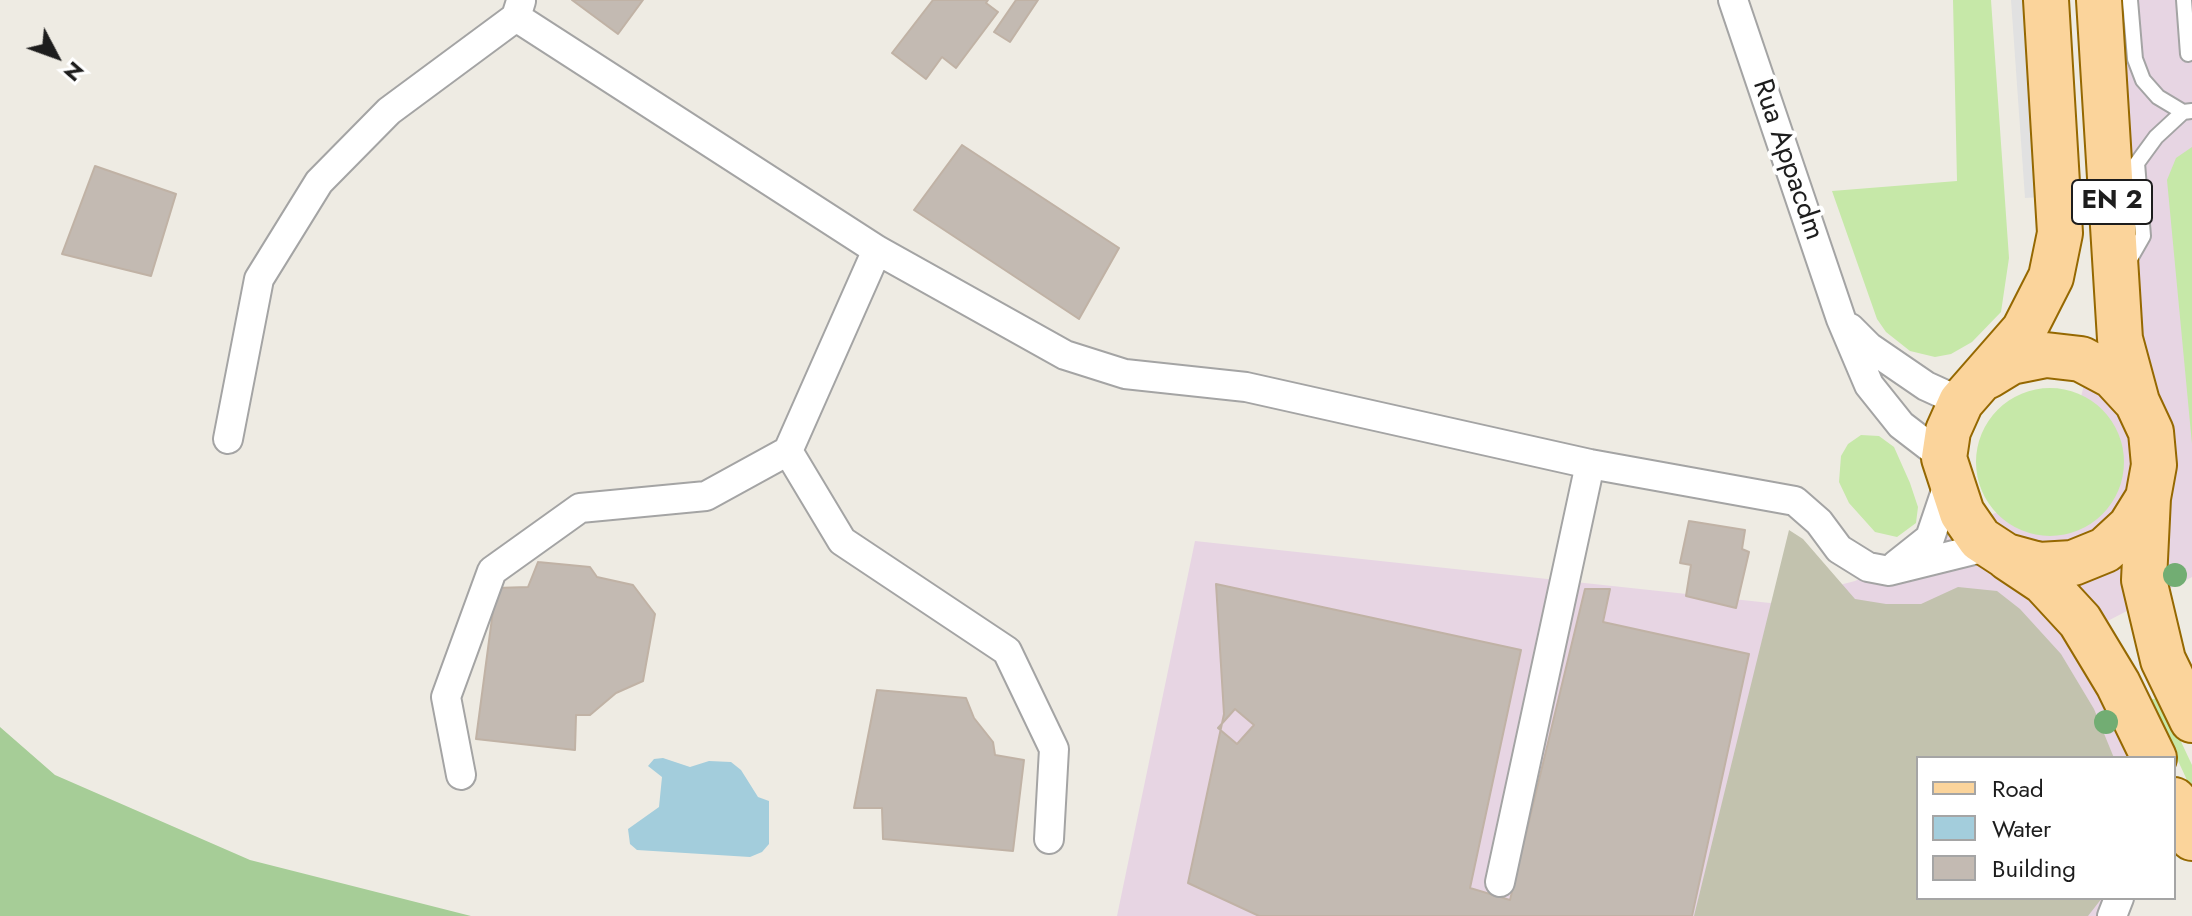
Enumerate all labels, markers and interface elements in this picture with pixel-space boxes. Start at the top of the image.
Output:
north arrow [16,16,96,96]
text: N [56,55,92,89]
street label: Rua Appacdm [1744,75,1830,245]
road number: EN 2 [2072,180,2152,224]
legend [1916,756,2176,900]
text: Road [1992,771,2044,806]
text: Water [1992,811,2051,846]
text: Building [1992,851,2076,886]

